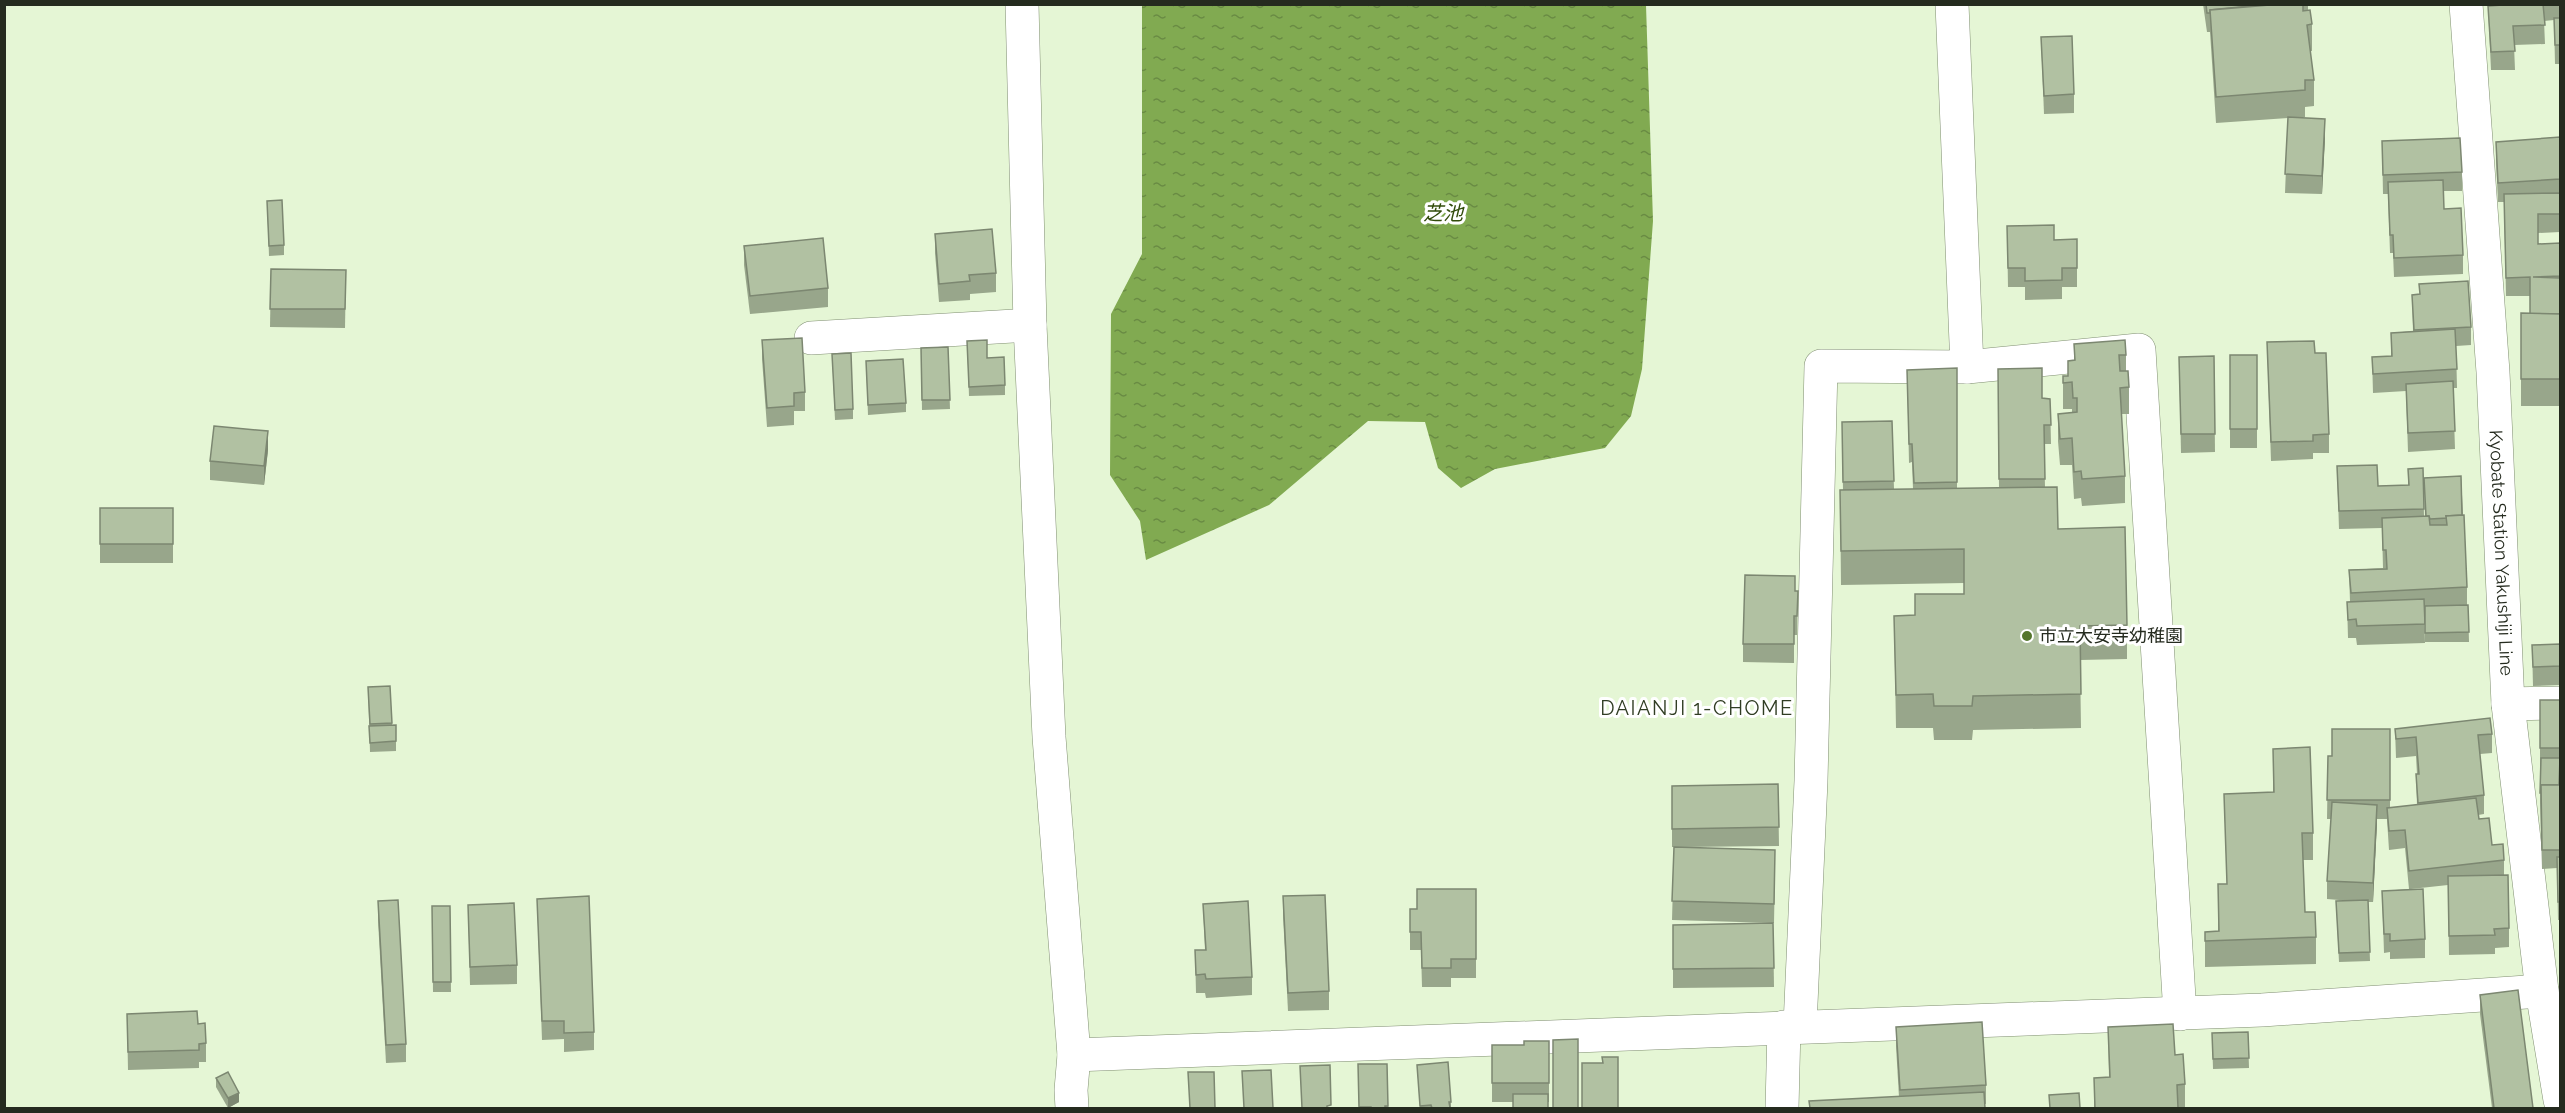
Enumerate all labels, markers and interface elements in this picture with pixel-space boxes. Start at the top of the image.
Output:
water label: 芝池 [1423,201,1465,225]
street label: Kyobate Station Yakushiji Line [2486,429,2518,677]
place label: 市立大安寺幼稚園 [2039,625,2183,646]
marker: 市立大安寺幼稚園 [2020,629,2034,643]
district label: DAIANJI 1-CHOME [1600,696,1794,720]

